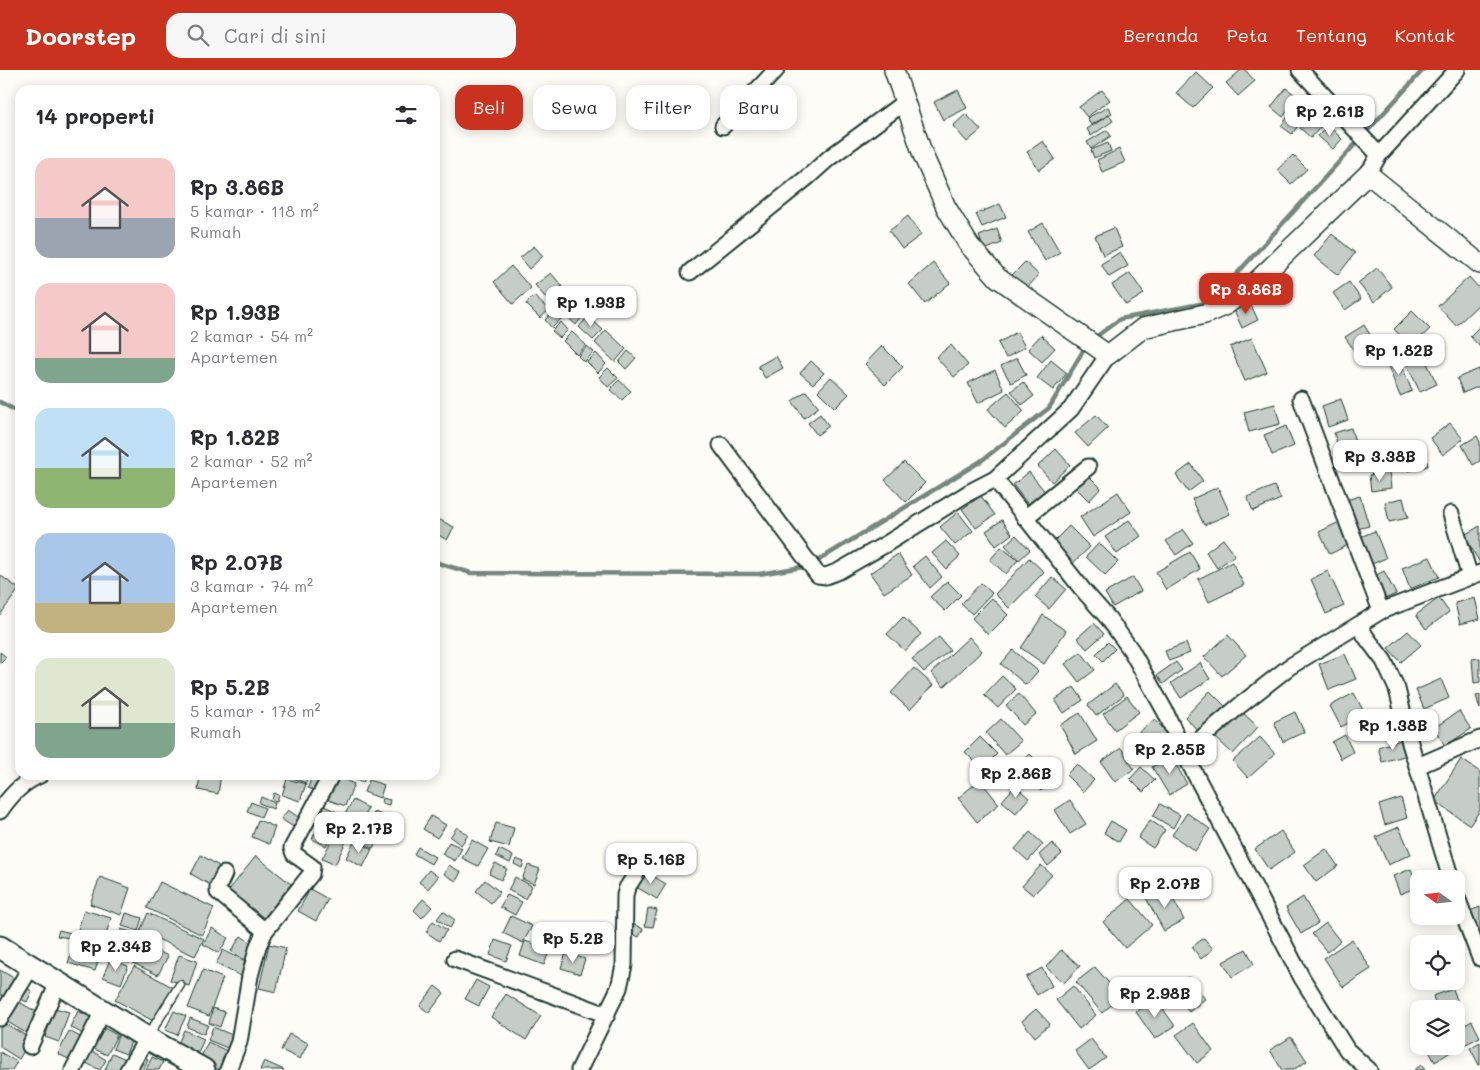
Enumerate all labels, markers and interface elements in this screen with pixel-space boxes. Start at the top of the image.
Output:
search box [166,13,516,58]
text: Doorstep [25,20,136,51]
icon: search [184,21,212,49]
text: Cari di sini [224,23,326,48]
text: Beranda [1124,23,1199,47]
text: Peta [1227,23,1268,47]
text: Tentang [1296,23,1367,47]
text: Kontak [1395,23,1455,47]
chip: Beli [455,85,523,130]
chip: Sewa [533,85,616,130]
chip: Filter [626,85,710,130]
chip: Baru [720,85,797,130]
pin: Rp 2.61B [1278,94,1382,137]
text: Rp 2.61B [1296,100,1364,121]
icon: filters [392,101,420,129]
text: 14 properti [35,102,155,129]
text: Rp 3.86B [190,173,284,200]
icon: home [75,178,135,238]
text: 5 kamar · 118 m² [190,200,319,221]
text: Rumah [190,221,241,242]
pin: Rp 3.86B [1194,272,1298,315]
text: Rp 3.86B [1210,278,1282,299]
pin: Rp 1.93B [539,286,643,328]
text: Rp 1.93B [557,291,625,312]
text: Rp 1.93B [190,298,280,325]
icon: home [75,303,135,363]
text: 2 kamar · 54 m² [190,325,313,346]
pin: Rp 1.82B [1347,334,1451,376]
text: Rp 1.82B [1365,339,1433,360]
text: Apartemen [190,346,277,367]
text: Rp 1.82B [190,423,280,450]
icon: home [75,428,135,488]
pin: Rp 3.38B [1328,440,1432,482]
text: Rp 3.38B [1344,445,1416,466]
text: 2 kamar · 52 m² [190,450,313,471]
text: Apartemen [190,471,277,492]
text: Rp 2.07B [190,548,283,575]
icon: home [75,553,135,613]
text: 3 kamar · 74 m² [190,575,313,596]
text: Apartemen [190,596,277,617]
text: Rp 5.2B [190,673,270,700]
icon: home [75,678,135,738]
text: 5 kamar · 178 m² [190,700,321,721]
pin: Rp 1.38B [1341,708,1445,751]
text: Rp 1.38B [1358,714,1428,735]
text: Rumah [190,721,241,742]
pin: Rp 2.85B [1118,732,1222,775]
text: Rp 2.85B [1135,738,1205,759]
pin: Rp 2.86B [964,756,1068,799]
text: Rp 2.86B [980,762,1052,783]
pin: Rp 2.17B [307,812,411,854]
text: Rp 2.17B [325,817,393,838]
pin: Rp 5.16B [599,842,703,885]
text: Rp 5.16B [617,848,685,869]
pin: Rp 2.07B [1113,866,1217,909]
north arrow [1410,870,1465,925]
map controls [1410,870,1465,1055]
text: Rp 2.07B [1130,872,1200,893]
pin: Rp 5.2B [527,922,619,964]
text: Rp 5.2B [543,927,603,948]
pin: Rp 2.34B [64,930,168,972]
text: Rp 2.34B [80,935,152,956]
button: locate [1410,935,1465,990]
pin: Rp 2.98B [1103,976,1207,1019]
text: Rp 2.98B [1119,982,1191,1003]
button: layers [1410,1000,1465,1055]

